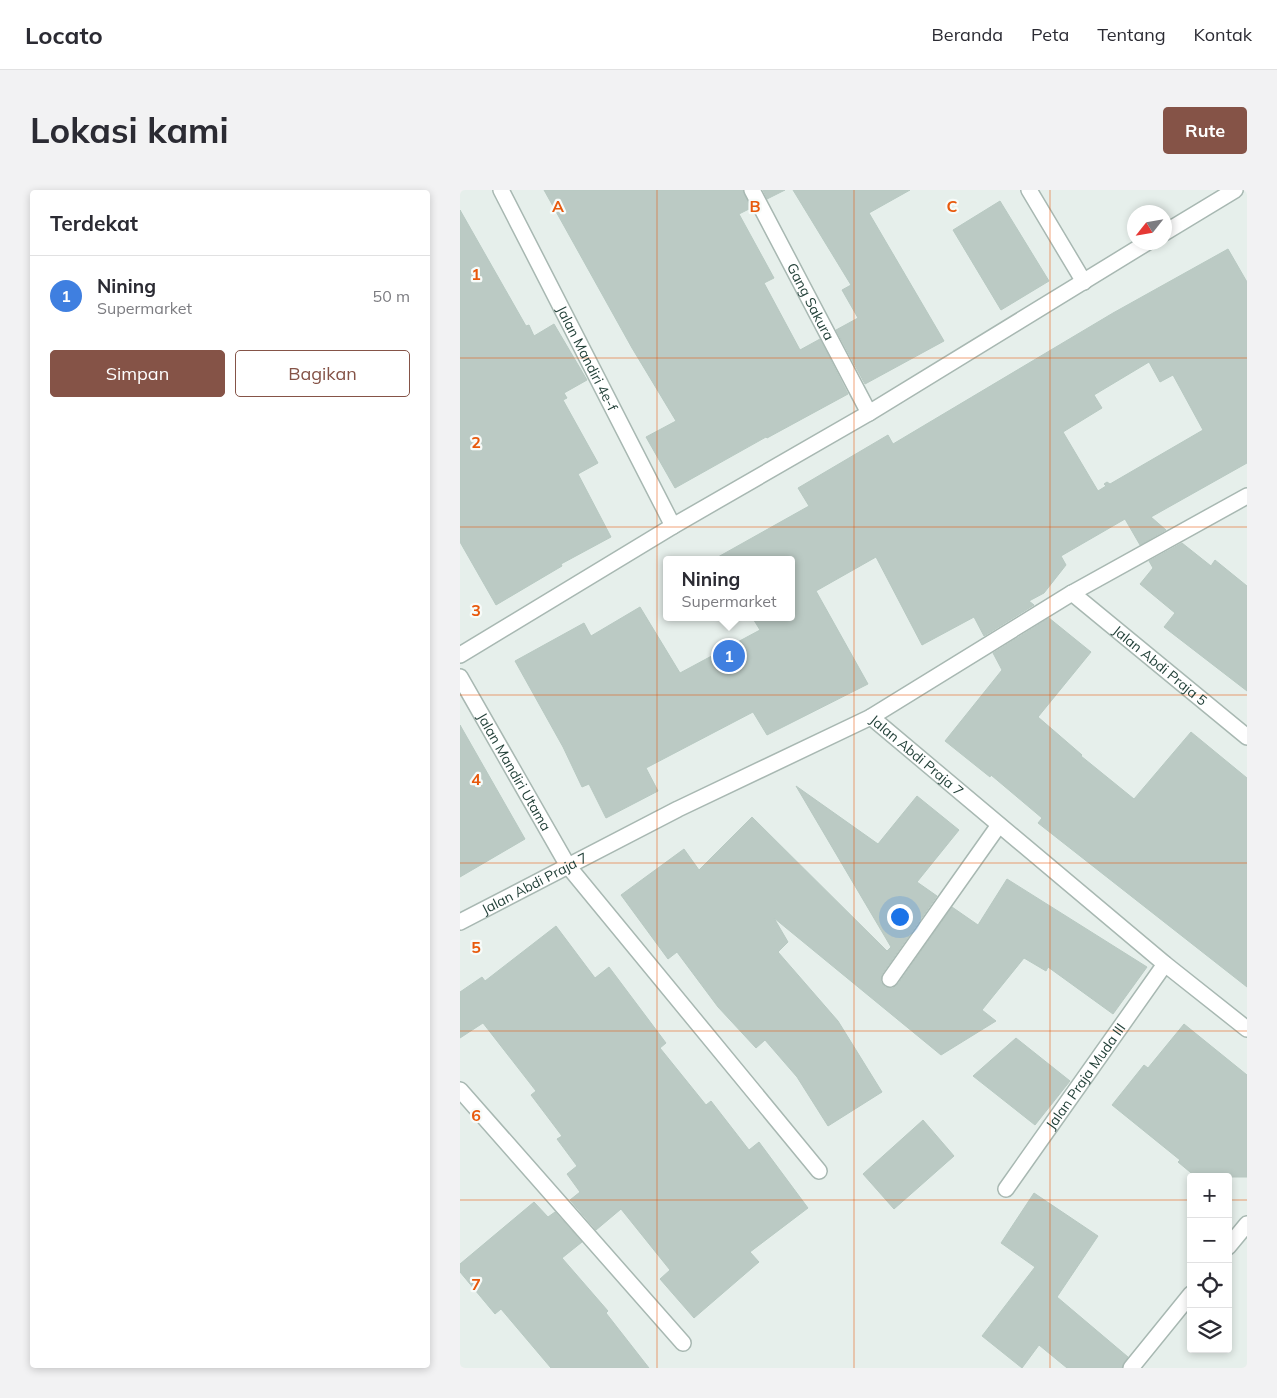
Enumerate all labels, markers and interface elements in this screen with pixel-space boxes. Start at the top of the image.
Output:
text: Locato [25,20,103,50]
text: Beranda [932,23,1003,46]
text: Peta [1031,23,1069,46]
text: Tentang [1097,23,1166,46]
text: Kontak [1194,23,1252,46]
button: Rute [1163,107,1247,154]
text: Lokasi kami [30,108,229,152]
text: A [552,196,564,216]
text: B [749,196,761,216]
text: C [947,196,958,216]
north arrow [1127,205,1172,250]
text: Terdekat [50,210,138,236]
street label: Gang Sakura [783,260,838,343]
text: 1 [471,264,481,284]
text: Nining [97,274,156,298]
text: 1 [61,286,71,306]
text: 50 m [373,286,410,306]
text: Supermarket [97,298,192,318]
street label: Jalan Mandiri 4e-f [553,302,622,414]
button: Simpan [50,350,225,397]
button: Bagikan [235,350,410,397]
text: 2 [471,432,481,452]
popup [663,556,795,621]
text: Nining [681,567,740,591]
text: Supermarket [681,591,777,611]
text: 3 [471,600,481,620]
street label: Jalan Abdi Praja 5 [1109,621,1211,710]
pin: 1 [713,637,745,675]
street label: Jalan Mandiri Utama [473,709,555,834]
street label: Jalan Abdi Praja 7 [866,711,967,800]
text: 4 [471,769,481,789]
street label: Jalan Abdi Praja 7 [479,848,591,918]
your location [887,904,913,930]
text: 5 [471,937,481,957]
street label: Jalan Praja Muda III [1042,1020,1129,1133]
text: 6 [471,1105,481,1125]
map controls [1187,1173,1232,1353]
button: + [1187,1173,1232,1218]
button: − [1187,1218,1232,1263]
button: locate [1187,1263,1232,1308]
text: 7 [471,1274,481,1294]
button: layers [1187,1308,1232,1353]

